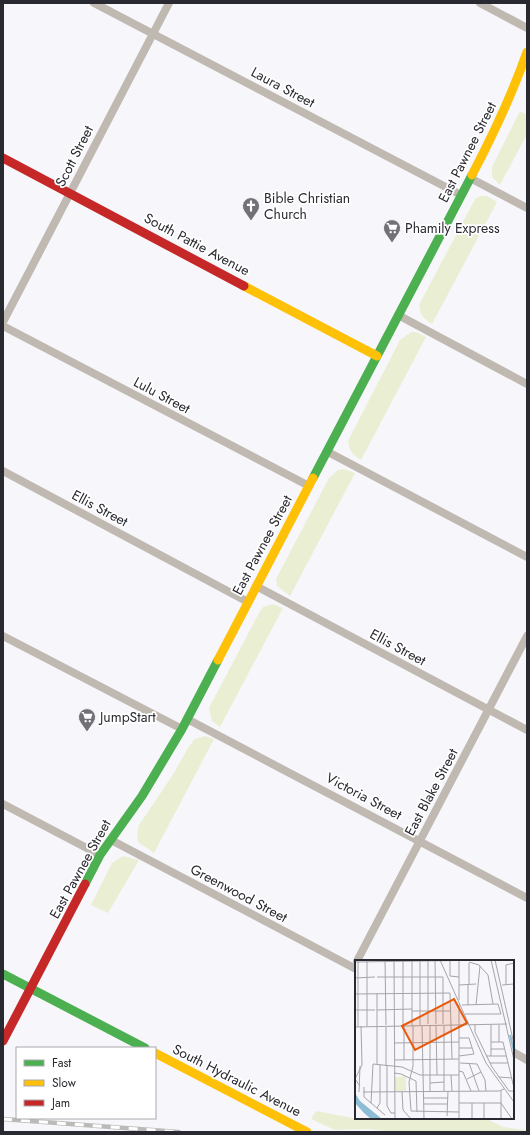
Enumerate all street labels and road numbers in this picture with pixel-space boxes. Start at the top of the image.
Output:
street label: Laura Street [248,62,319,112]
street label: East Pawnee Street [433,98,501,206]
street label: Scott Street [50,121,98,190]
street label: South Pattie Avenue [141,208,253,280]
street label: Lulu Street [130,372,194,419]
street label: Ellis Street [68,485,132,531]
street label: East Pawnee Street [227,491,297,598]
street label: Ellis Street [366,624,430,670]
street label: East Blake Street [400,744,463,839]
street label: Victoria Street [323,768,406,825]
street label: East Pawnee Street [44,815,116,922]
street label: Greenwood Street [187,859,292,927]
street label: South Hydraulic Avenue [169,1039,305,1121]

